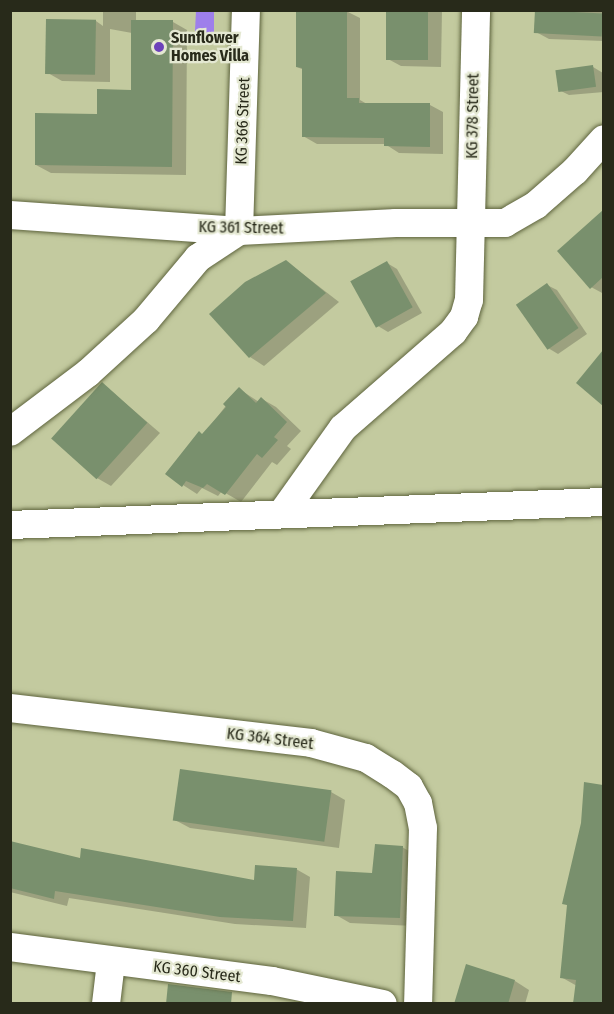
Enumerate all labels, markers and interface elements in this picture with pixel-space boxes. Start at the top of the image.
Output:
place label: Sunflower Homes Villa [171,28,249,66]
marker: Sunflower Homes Villa [152,40,166,54]
street label: KG 378 Street [463,73,483,159]
street label: KG 366 Street [232,77,254,165]
street label: KG 361 Street [198,218,284,238]
street label: KG 364 Street [226,724,314,754]
street label: KG 360 Street [152,957,242,987]

